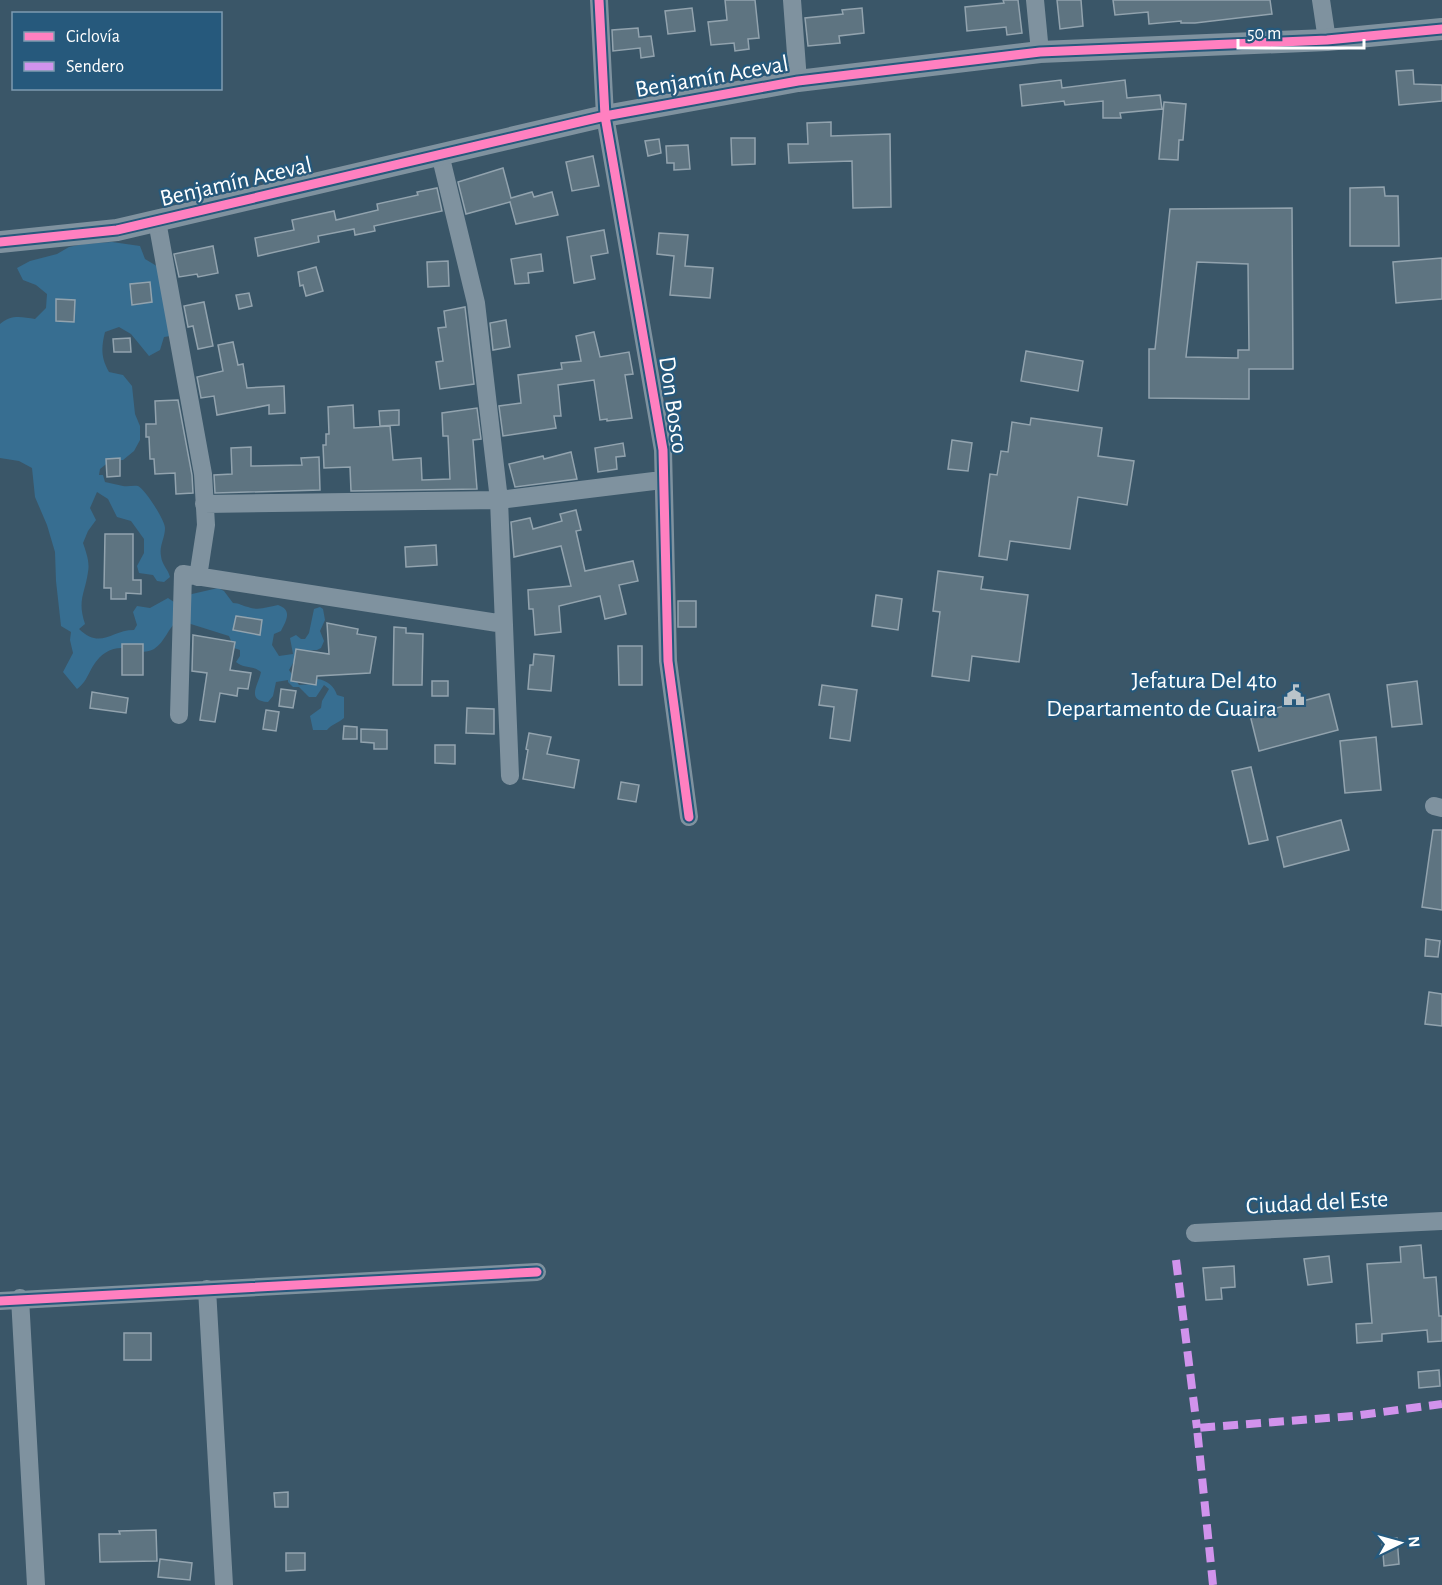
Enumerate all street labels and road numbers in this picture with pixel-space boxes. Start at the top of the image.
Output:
street label: Benjamín Aceval [634,52,790,102]
street label: Benjamín Aceval [158,153,314,211]
street label: Don Bosco [654,355,692,455]
street label: Ciudad del Este [1245,1187,1389,1219]

